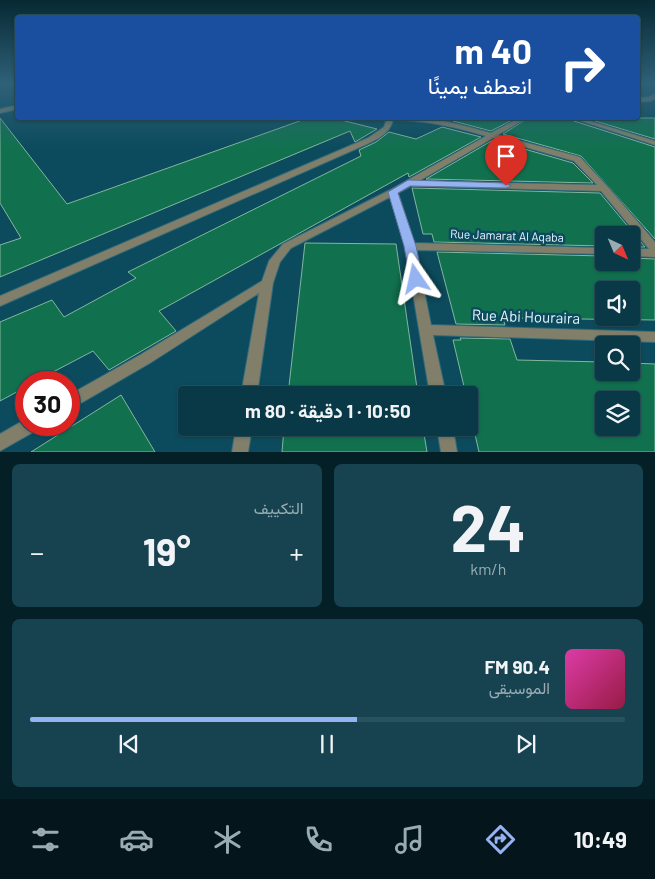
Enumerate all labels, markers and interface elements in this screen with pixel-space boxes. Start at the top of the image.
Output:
text: 40 m [455,29,532,71]
icon: right [550,35,615,100]
text: انعطف يمينًا [428,72,532,98]
pin [485,135,527,186]
icon: arrive [492,142,520,170]
street label: Rue Jamarat Al Aqaba [450,226,564,244]
north arrow [595,226,640,271]
map controls [595,226,640,436]
position arrow [389,252,441,304]
button: sound [595,281,640,326]
street label: Rue Abi Houraira [472,305,580,327]
button: search [595,336,640,381]
speed limit sign: 30 [15,371,80,436]
button: layers [595,391,640,436]
text: 10:50 · 1 دقيقة · 80 m [245,399,411,422]
text: 24 [450,487,526,565]
text: التكييف [254,498,304,517]
text: 19° [143,528,191,574]
text: − [30,535,44,569]
text: + [289,535,303,569]
text: km/h [470,559,506,578]
text: 90.4 FM [484,655,550,678]
text: الموسيقى [489,678,550,697]
icon: previous [115,730,143,758]
icon: pause [313,730,341,758]
icon: next [512,730,540,758]
icon: filters [28,822,63,857]
icon: car [119,822,154,857]
icon: climate [210,822,245,857]
icon: phone [301,822,336,857]
icon: music [392,822,427,857]
icon: directions [483,822,518,857]
text: 10:49 [574,826,627,852]

